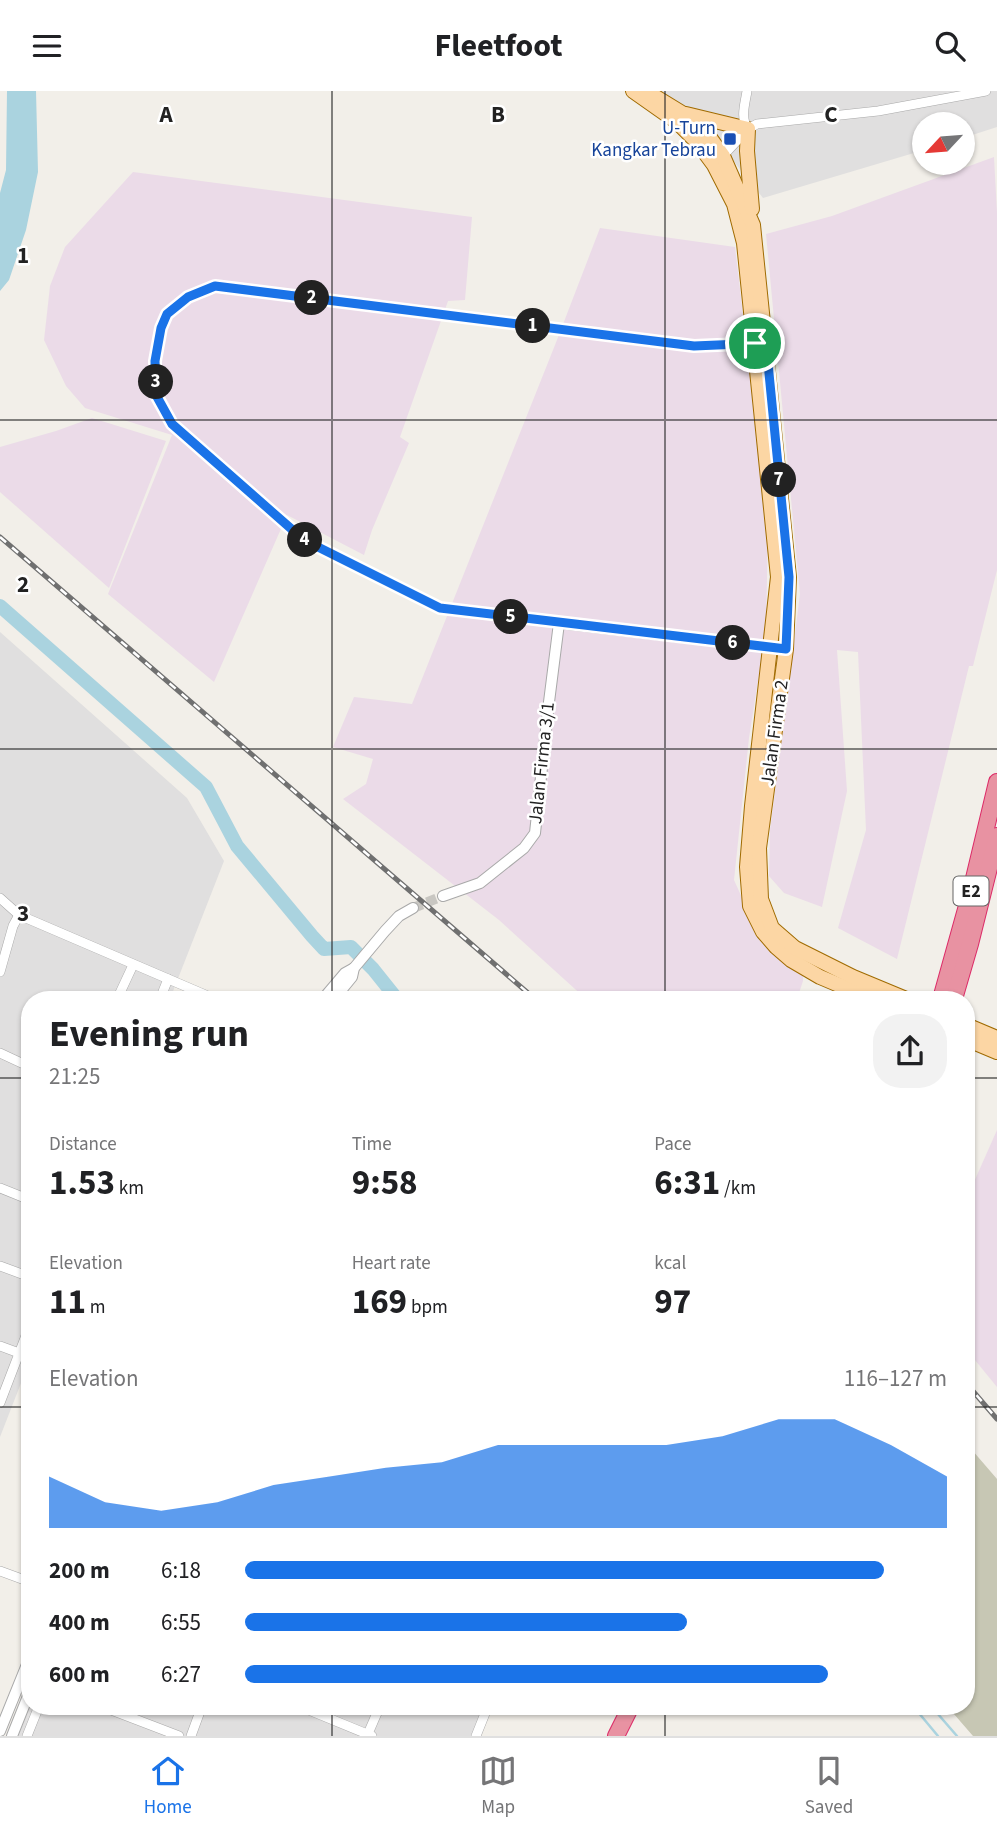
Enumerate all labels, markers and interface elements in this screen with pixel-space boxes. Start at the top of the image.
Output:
text: Fleetfoot [434,23,563,69]
icon: menu [28,27,66,65]
icon: search [931,27,969,65]
text: A [158,98,173,131]
text: B [491,98,505,131]
text: C [824,98,838,131]
north arrow [912,112,975,175]
map controls [912,112,975,175]
place label: U-Turn Kangkar Tebrau [591,115,716,164]
marker: U-Turn Kangkar Tebrau [722,131,738,147]
text: 1 [17,239,29,272]
pin: 2 [294,281,330,315]
text: 2 [306,284,317,311]
pin: 1 [516,309,550,343]
text: 1 [527,312,538,339]
pin [725,313,785,373]
icon: arrive [736,324,774,362]
pin: 3 [138,365,174,399]
text: 3 [150,368,161,395]
pin: 7 [762,463,796,497]
text: 7 [773,466,784,493]
pin: 4 [288,523,322,557]
text: 4 [299,526,310,553]
text: 2 [17,568,29,601]
pin: 5 [494,599,528,635]
text: 5 [505,603,516,630]
pin: 6 [716,625,750,661]
text: 6 [727,629,738,656]
street label: Jalan Firma 2 [754,678,796,788]
street label: Jalan Firma 3/1 [522,701,562,825]
road number: E2 [954,877,988,905]
text: 3 [17,897,29,930]
text: Evening run [49,1007,249,1061]
button: share [873,1014,947,1088]
text: 21:25 [49,1060,100,1093]
text: Distance [49,1131,117,1158]
text: Time [352,1131,392,1158]
text: Pace [654,1131,692,1158]
text: 1.53 [49,1158,115,1208]
text: 9:58 [352,1158,418,1208]
text: 6:31 [654,1158,720,1208]
text: km [115,1175,144,1202]
text: /km [720,1175,756,1202]
text: Elevation [49,1250,123,1277]
text: Heart rate [352,1250,431,1277]
text: kcal [654,1250,686,1277]
text: 11 [49,1277,86,1327]
text: 169 [352,1277,407,1327]
text: 97 [654,1277,691,1327]
text: m [86,1294,106,1321]
text: bpm [407,1294,448,1321]
text: Elevation [49,1362,139,1395]
text: 116–127 m [844,1362,947,1395]
text: 200 m [49,1554,110,1587]
text: 6:18 [161,1554,201,1587]
text: 400 m [49,1606,110,1639]
text: 6:55 [161,1606,201,1639]
text: 600 m [49,1658,110,1691]
text: 6:27 [161,1658,201,1691]
tab: Home [144,1752,192,1821]
tab: Map [479,1752,517,1821]
tab: Saved [805,1752,853,1821]

